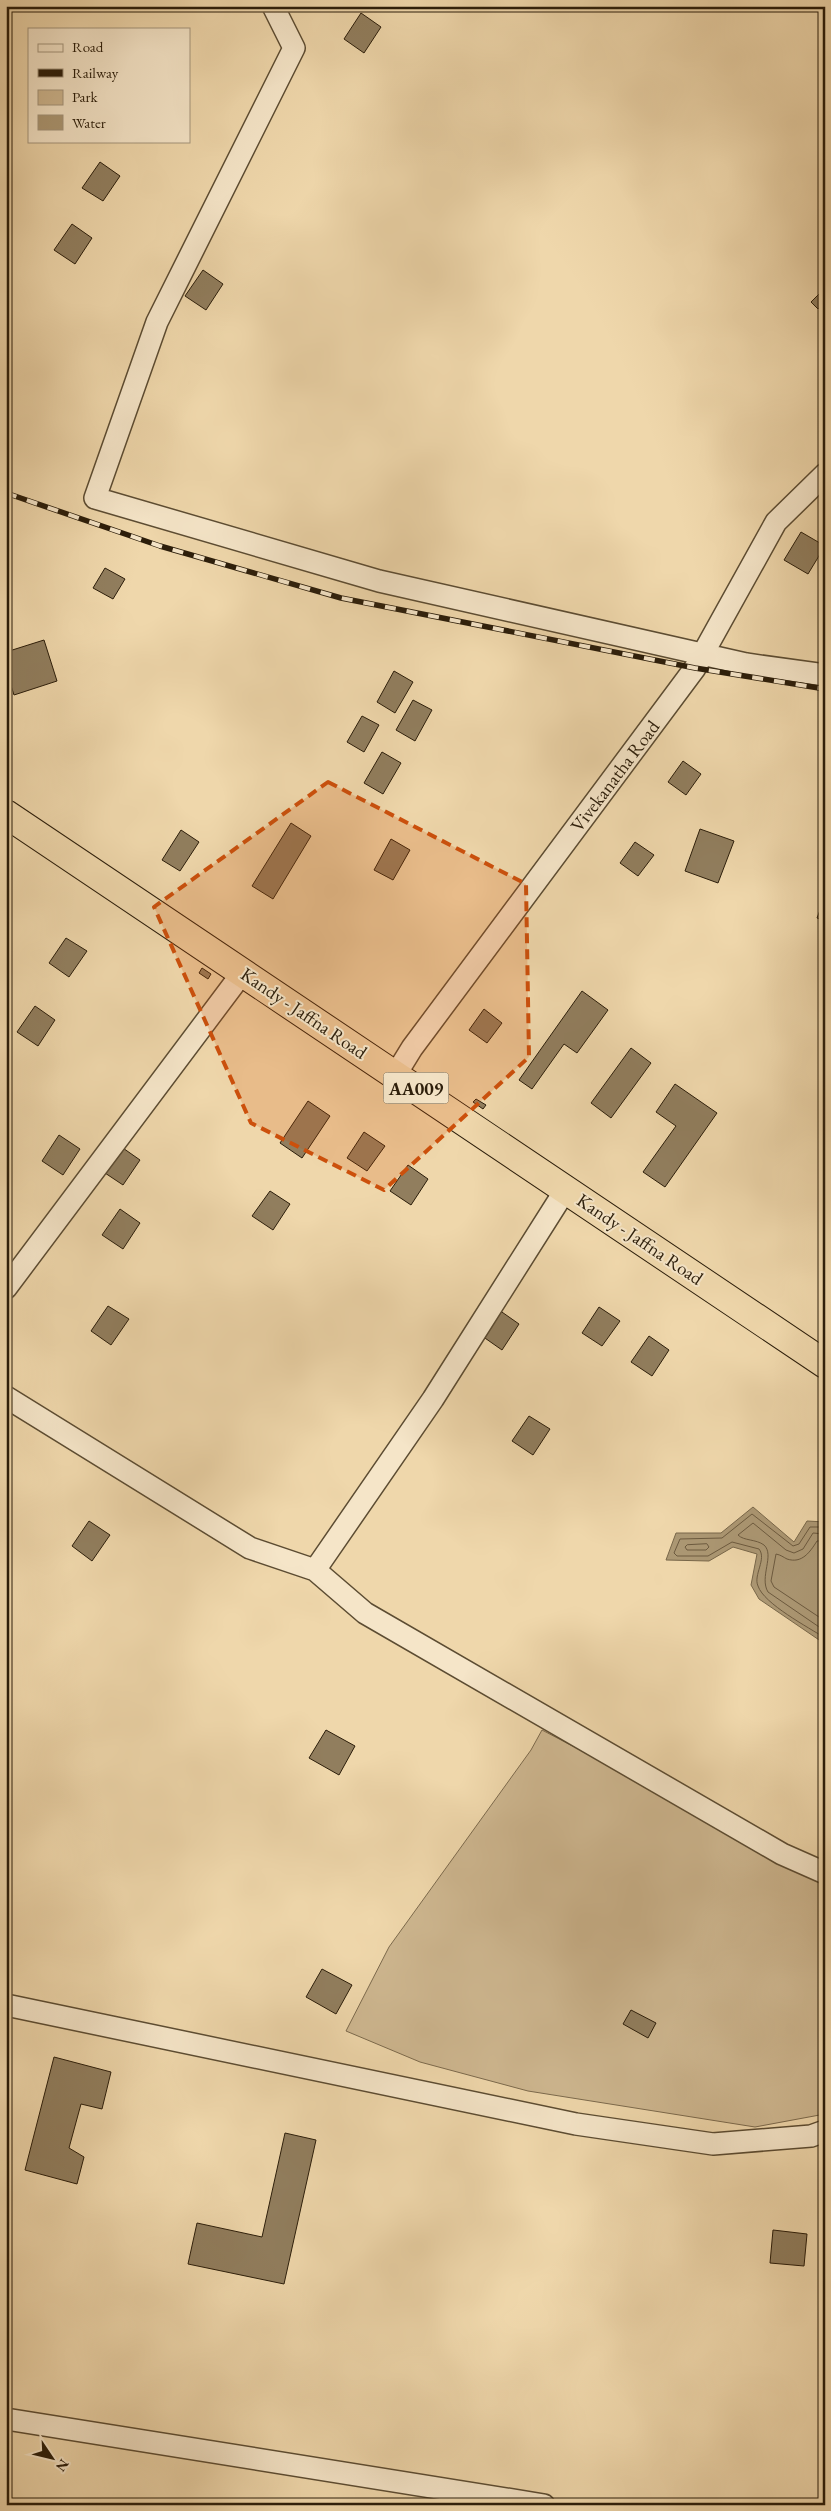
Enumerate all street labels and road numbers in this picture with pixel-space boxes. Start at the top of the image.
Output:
street label: Vivekanatha Road [565,715,665,837]
street label: Kandy - Jaffna Road [236,961,372,1065]
road number: AA009 [384,1072,448,1104]
street label: Kandy - Jaffna Road [572,1187,708,1291]

